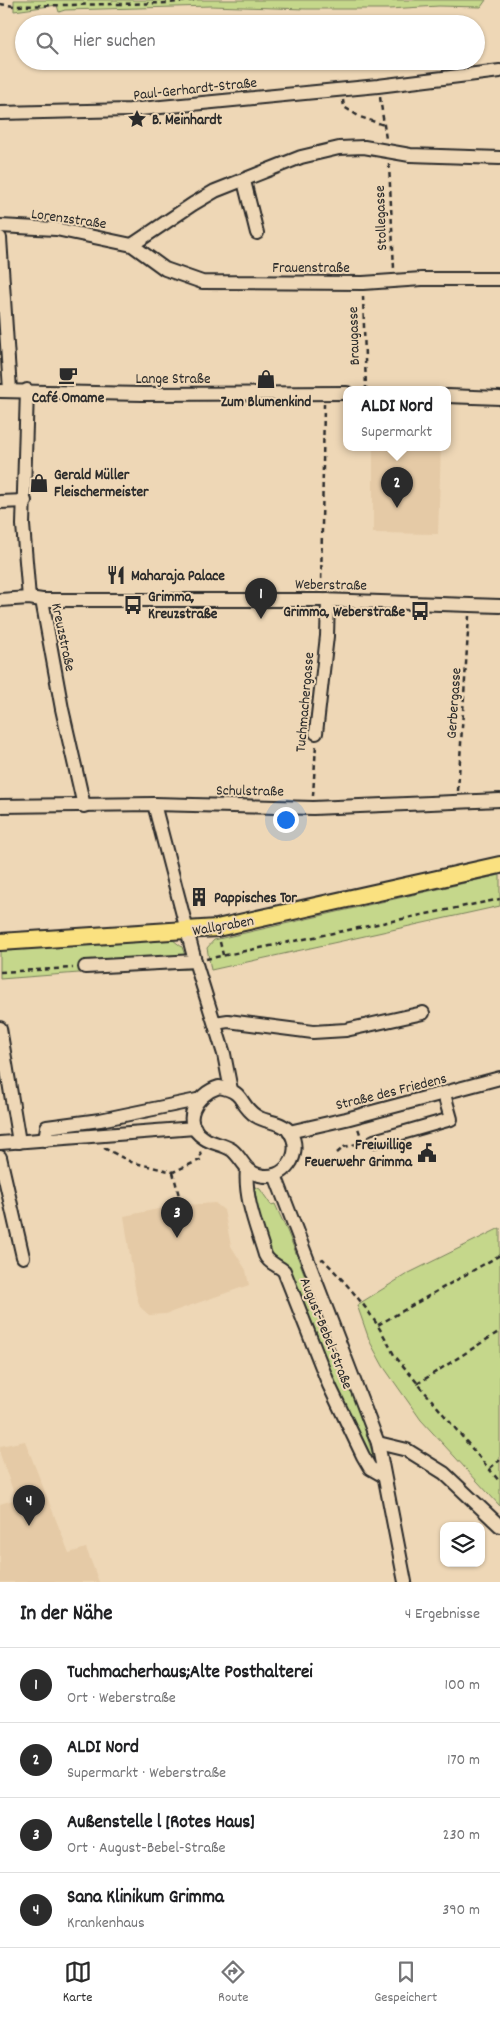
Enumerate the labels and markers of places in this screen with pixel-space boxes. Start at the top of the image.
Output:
place icon: B. Meinhardt [126,108,148,130]
place label: B. Meinhardt [152,110,223,132]
cafe icon: Café Omame [57,364,79,386]
shop icon: Zum Blumenkind [255,368,277,390]
place label: Café Omame [32,388,105,410]
place label: Zum Blumenkind [221,392,311,414]
place label: Gerald Müller Fleischermeister [54,465,149,504]
pin: 2 [381,467,413,508]
shop icon: Gerald Müller Fleischermeister [28,472,50,494]
restaurant icon: Maharaja Palace [105,564,127,586]
place label: Maharaja Palace [131,566,225,588]
pin: 1 [245,578,277,619]
place label: Grimma, Kreuzstraße [148,587,218,626]
bus stop icon: Grimma, Kreuzstraße [122,594,144,616]
bus stop icon: Grimma, Weberstraße [409,600,431,622]
place label: Grimma, Weberstraße [283,602,405,624]
building icon: Pappisches Tor [188,886,210,908]
place label: Pappisches Tor [214,888,297,910]
place label: Freiwillige Feuerwehr Grimma [304,1135,413,1174]
public building icon: Freiwillige Feuerwehr Grimma [416,1142,438,1164]
pin: 3 [161,1197,193,1238]
pin: 4 [13,1485,45,1526]

